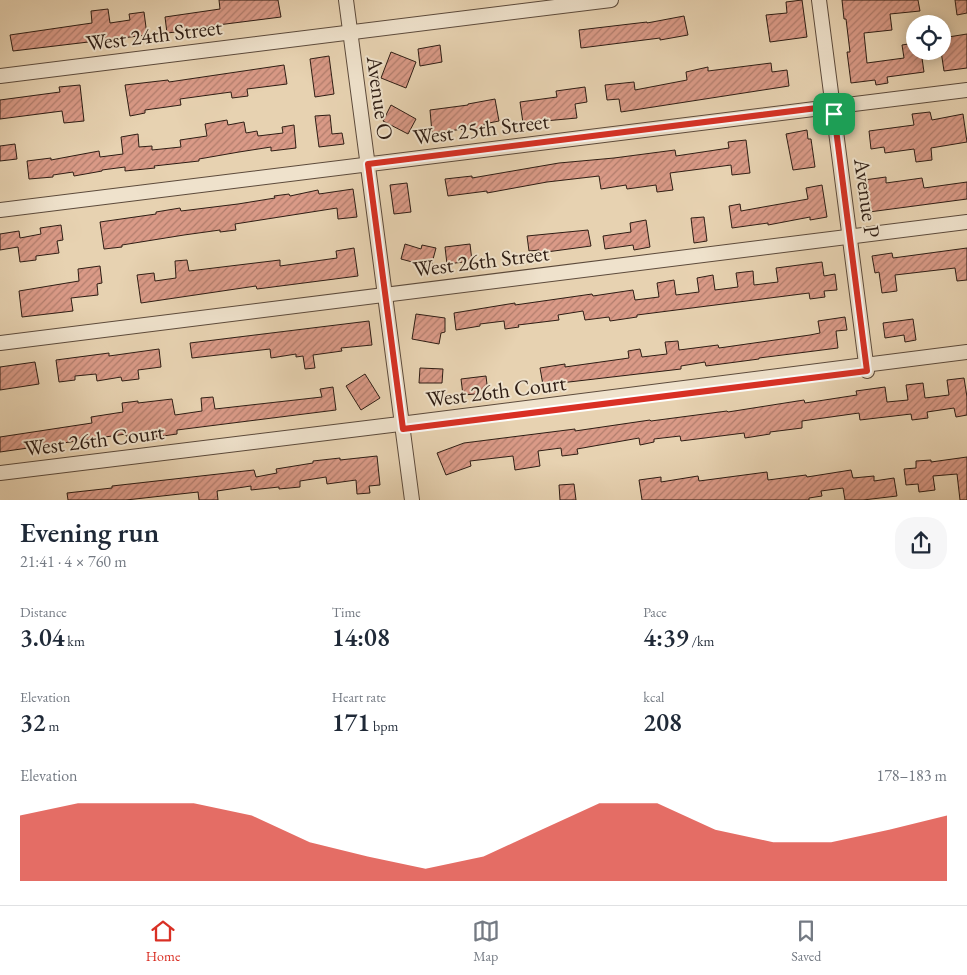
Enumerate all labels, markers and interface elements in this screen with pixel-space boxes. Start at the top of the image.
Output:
street label: West 24th Street [84,12,224,58]
map controls [906,15,951,60]
button: locate [906,15,951,60]
street label: Avenue O [360,53,400,142]
pin [813,93,855,135]
icon: arrive [820,100,848,128]
street label: West 25th Street [411,106,551,152]
street label: Avenue P [847,156,887,239]
street label: West 26th Street [411,238,551,284]
street label: West 26th Court [424,368,568,414]
street label: West 26th Court [22,417,166,463]
text: Evening run [20,514,159,550]
button: share [895,517,947,569]
text: 21:41 · 4 × 760 m [20,551,127,572]
text: Distance [20,603,67,621]
text: Time [332,603,361,621]
text: Pace [643,603,667,621]
text: 3.04 [20,621,65,653]
text: 14:08 [332,621,390,653]
text: 4:39 [643,621,689,653]
text: km [65,632,85,650]
text: /km [689,632,714,650]
text: Elevation [20,688,70,706]
text: Heart rate [332,688,386,706]
text: kcal [643,688,664,706]
text: 32 [20,706,46,738]
text: 171 [332,706,370,738]
text: 208 [643,706,682,738]
text: m [46,717,59,735]
text: bpm [370,717,398,735]
text: Elevation [20,765,78,786]
text: 178–183 m [876,765,947,786]
tab: Home [146,917,180,965]
tab: Map [472,917,500,965]
tab: Saved [791,917,821,965]

